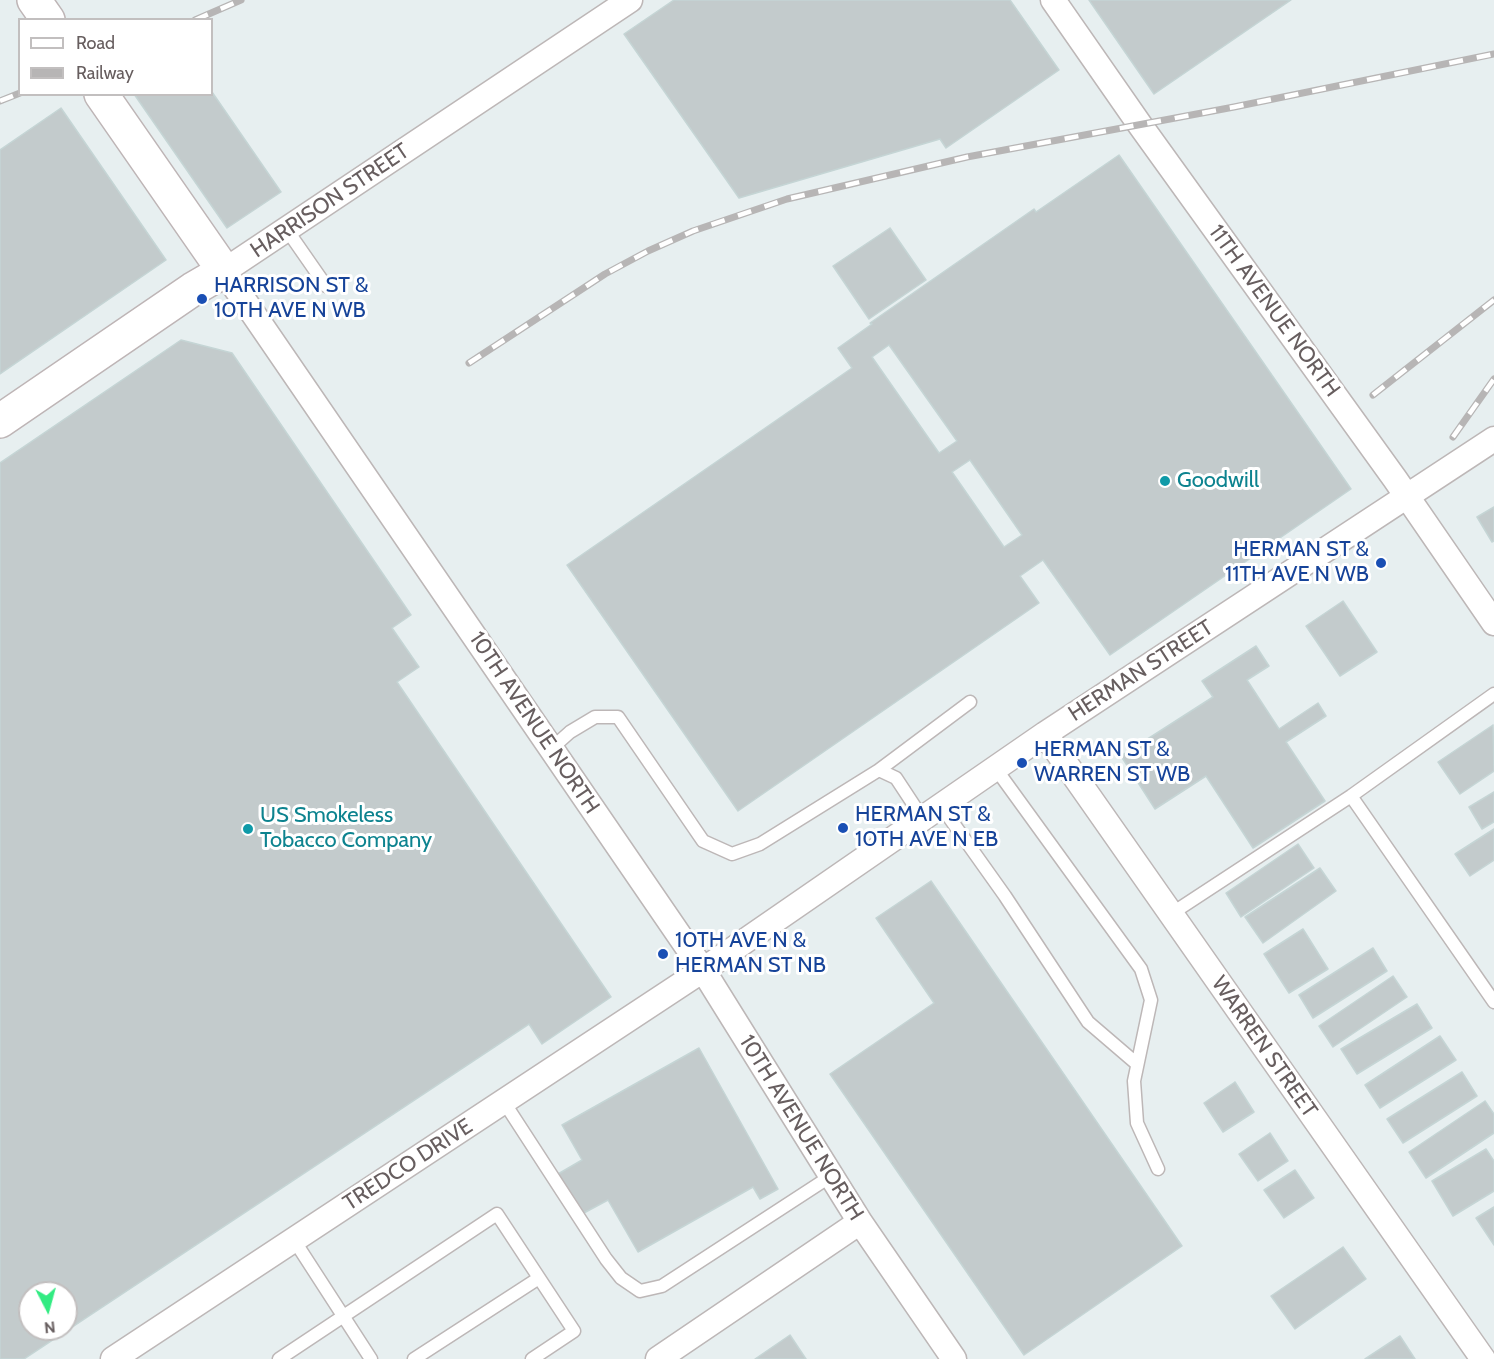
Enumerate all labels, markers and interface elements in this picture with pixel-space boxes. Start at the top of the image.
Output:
legend [18,18,213,96]
text: Road [76,32,115,54]
text: Railway [76,62,134,84]
street label: HARRISON STREET [246,138,414,264]
street label: 11TH AVENUE NORTH [1203,220,1345,402]
place label: HARRISON ST & 10TH AVE N WB [214,273,368,324]
marker: HARRISON ST & 10TH AVE N WB [195,292,209,306]
place label: Goodwill [1177,468,1259,494]
marker: Goodwill [1158,474,1172,488]
place label: HERMAN ST & 11TH AVE N WB [1225,537,1369,588]
marker: HERMAN ST & 11TH AVE N WB [1374,556,1388,570]
street label: HERMAN STREET [1064,615,1218,727]
street label: 10TH AVENUE NORTH [463,627,605,819]
place label: HERMAN ST & WARREN ST WB [1034,737,1190,788]
marker: HERMAN ST & WARREN ST WB [1015,756,1029,770]
place label: HERMAN ST & 10TH AVE N EB [855,802,998,854]
place label: US Smokeless Tobacco Company [260,803,432,854]
marker: HERMAN ST & 10TH AVE N EB [836,821,850,835]
marker: US Smokeless Tobacco Company [241,822,255,836]
place label: 10TH AVE N & HERMAN ST NB [675,928,826,980]
marker: 10TH AVE N & HERMAN ST NB [656,947,670,961]
street label: WARREN STREET [1205,971,1323,1123]
street label: 10TH AVENUE NORTH [733,1030,869,1226]
street label: TREDCO DRIVE [338,1113,478,1217]
north arrow [18,1281,78,1341]
text: N [43,1317,56,1337]

